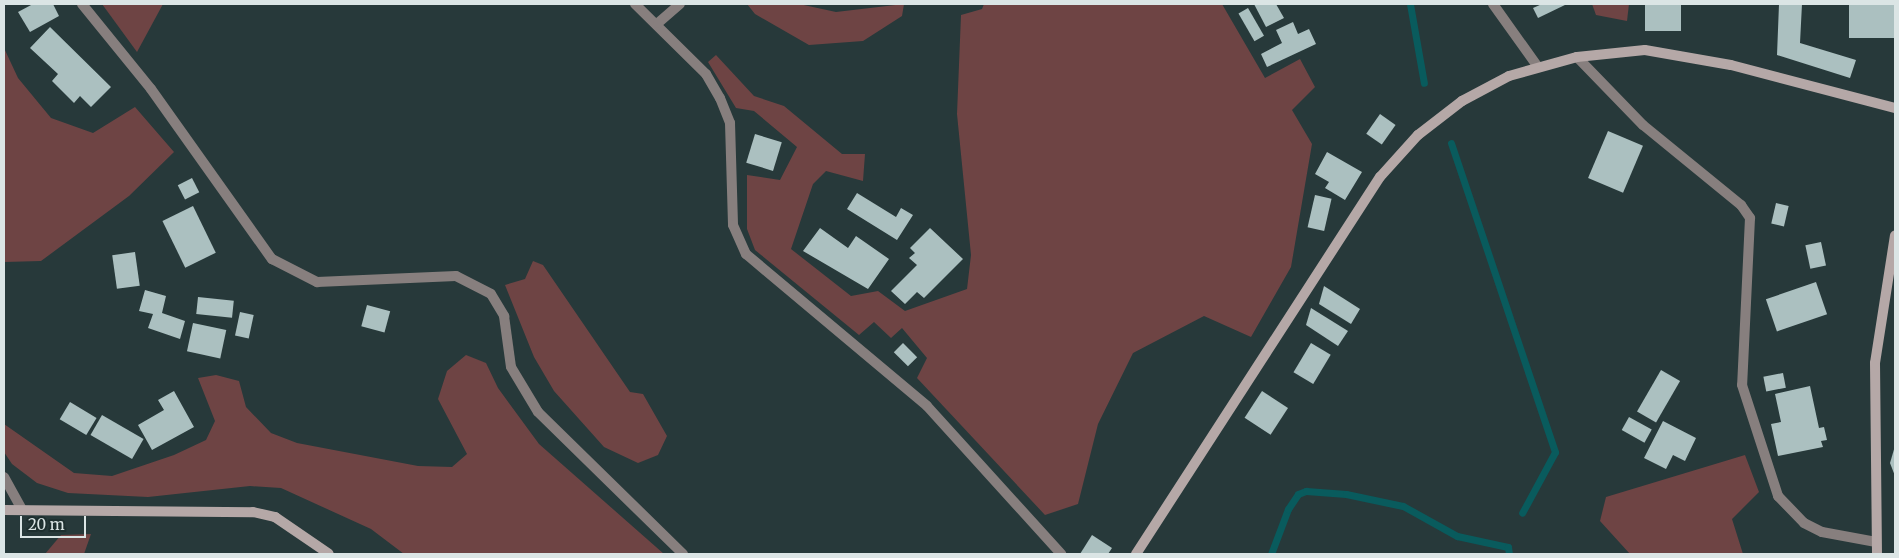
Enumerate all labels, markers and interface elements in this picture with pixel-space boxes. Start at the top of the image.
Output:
scale bar [22,506,89,538]
text: 20 m [28,515,65,534]

